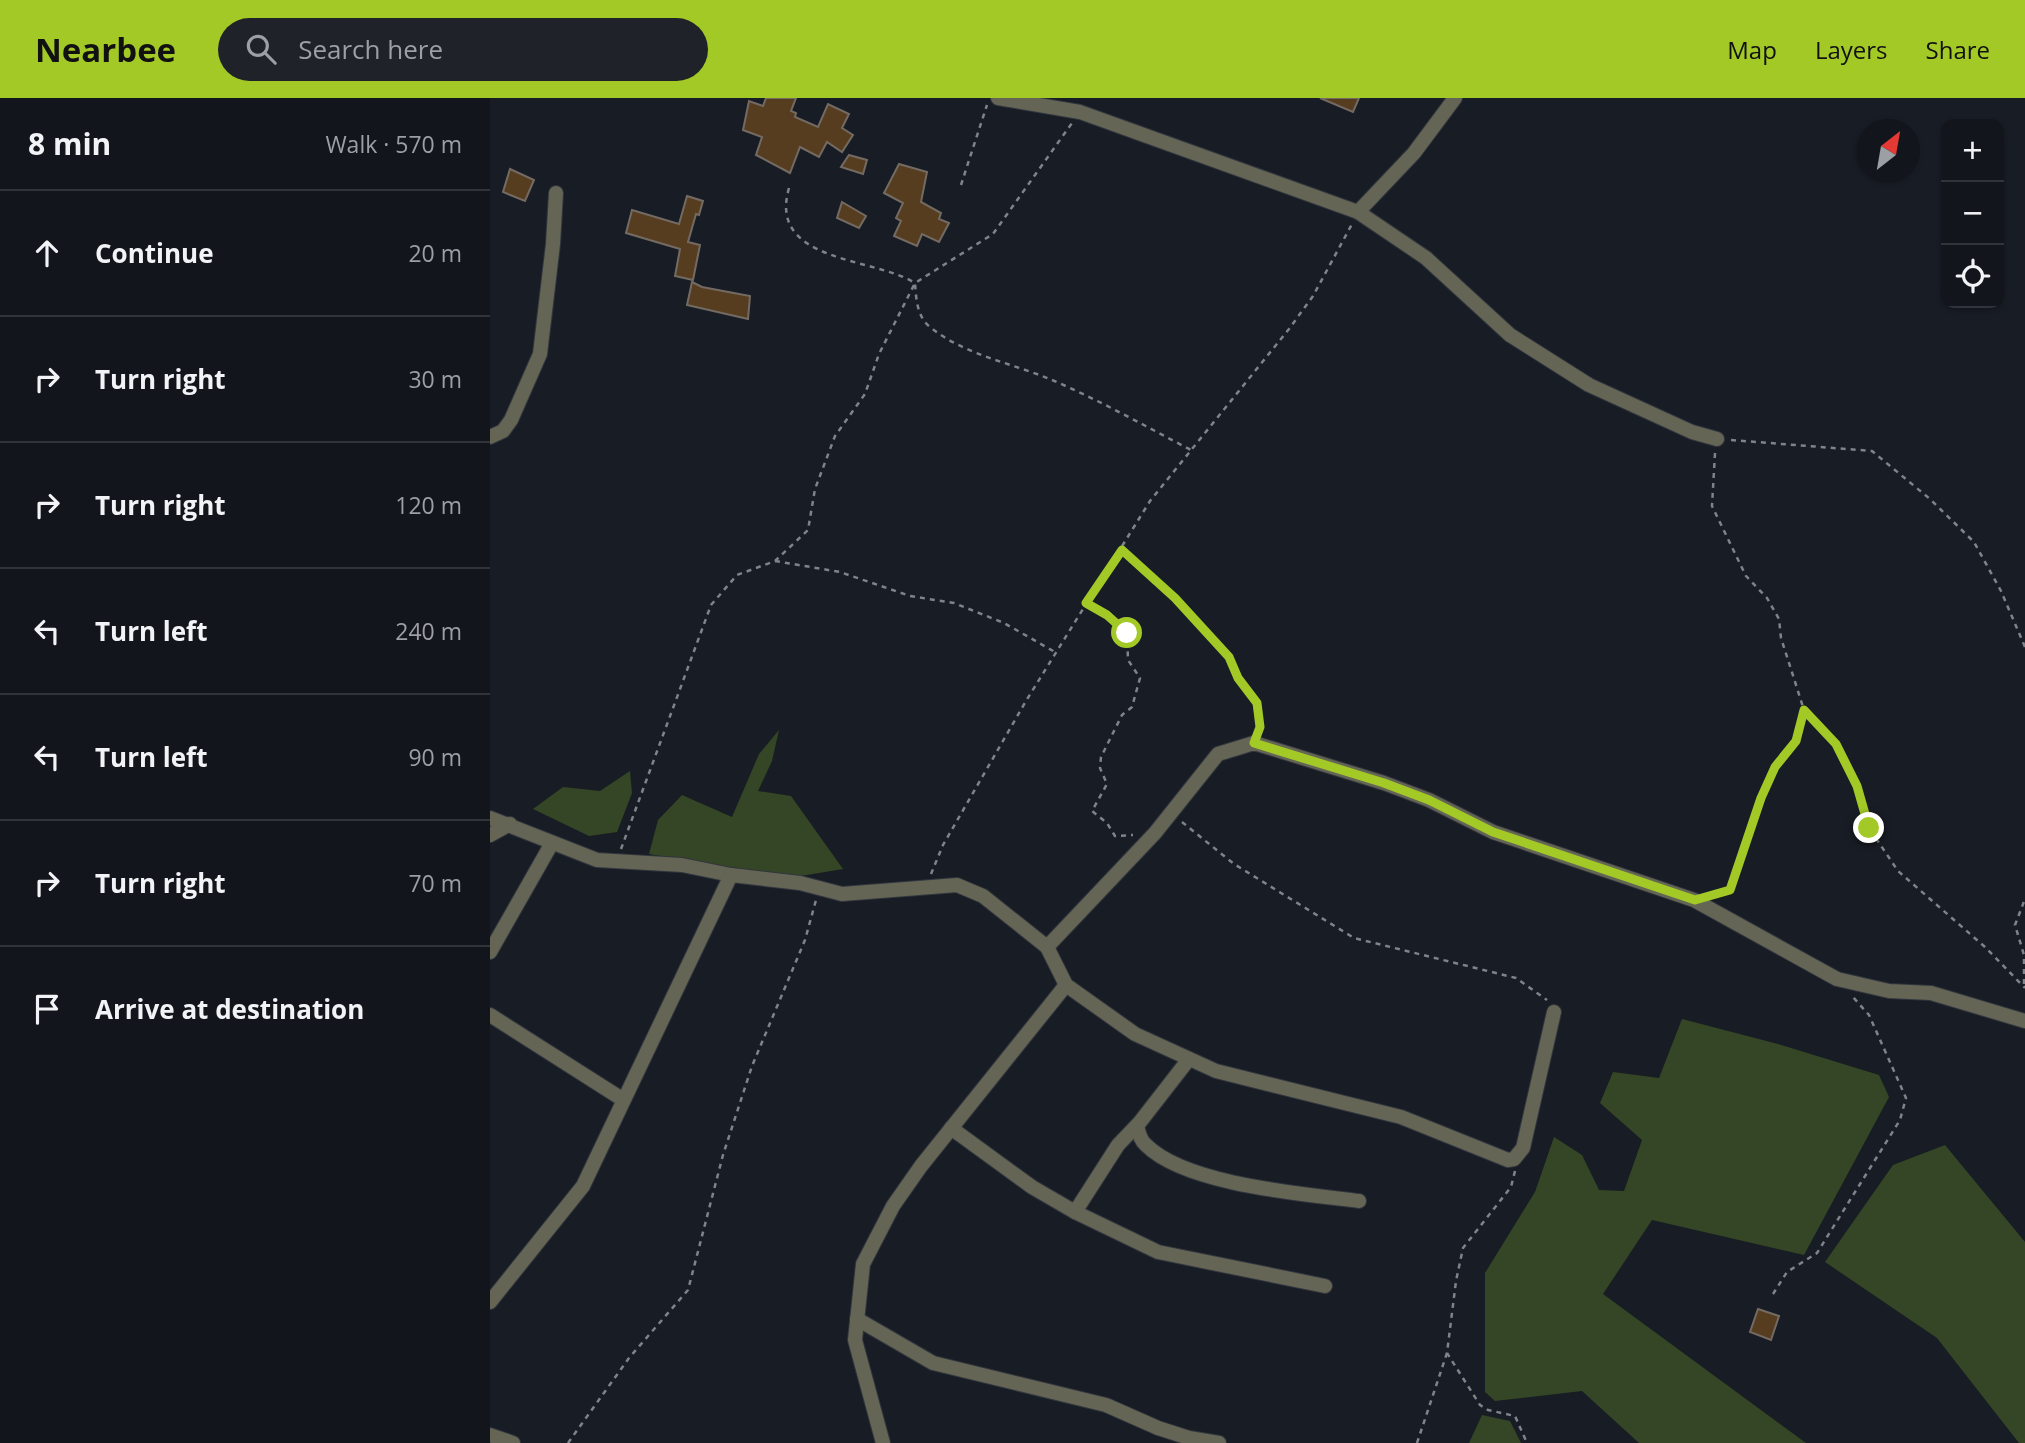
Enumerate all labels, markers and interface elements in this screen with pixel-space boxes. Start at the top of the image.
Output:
search box [218,18,708,81]
text: Nearbee [35,27,176,72]
icon: search [242,30,280,68]
text: Search here [298,31,443,67]
text: Map [1727,33,1777,66]
text: Layers [1815,33,1888,66]
text: Share [1926,33,1990,66]
north arrow [1857,119,1920,182]
map controls [1941,119,2004,308]
button: + [1941,119,2004,182]
text: 8 min [28,123,111,164]
text: Walk · 570 m [325,128,462,160]
button: − [1941,182,2004,245]
icon: ahead [28,234,66,272]
text: Continue [95,235,214,271]
text: 20 m [408,237,462,269]
button: locate [1941,245,2004,308]
icon: right [28,360,66,398]
text: Turn right [95,361,226,397]
text: 30 m [408,363,462,395]
icon: right [28,486,66,524]
text: Turn right [95,487,226,523]
text: 120 m [395,489,462,521]
icon: left [28,612,66,650]
text: Turn left [95,613,207,649]
text: 240 m [395,615,462,647]
route start [1111,617,1142,648]
icon: left [28,738,66,776]
text: Turn left [95,739,207,775]
text: 90 m [408,741,462,773]
route end [1853,812,1884,843]
icon: right [28,864,66,902]
text: Turn right [95,865,226,901]
text: 70 m [408,867,462,899]
icon: arrive [28,990,66,1028]
text: Arrive at destination [95,991,364,1027]

